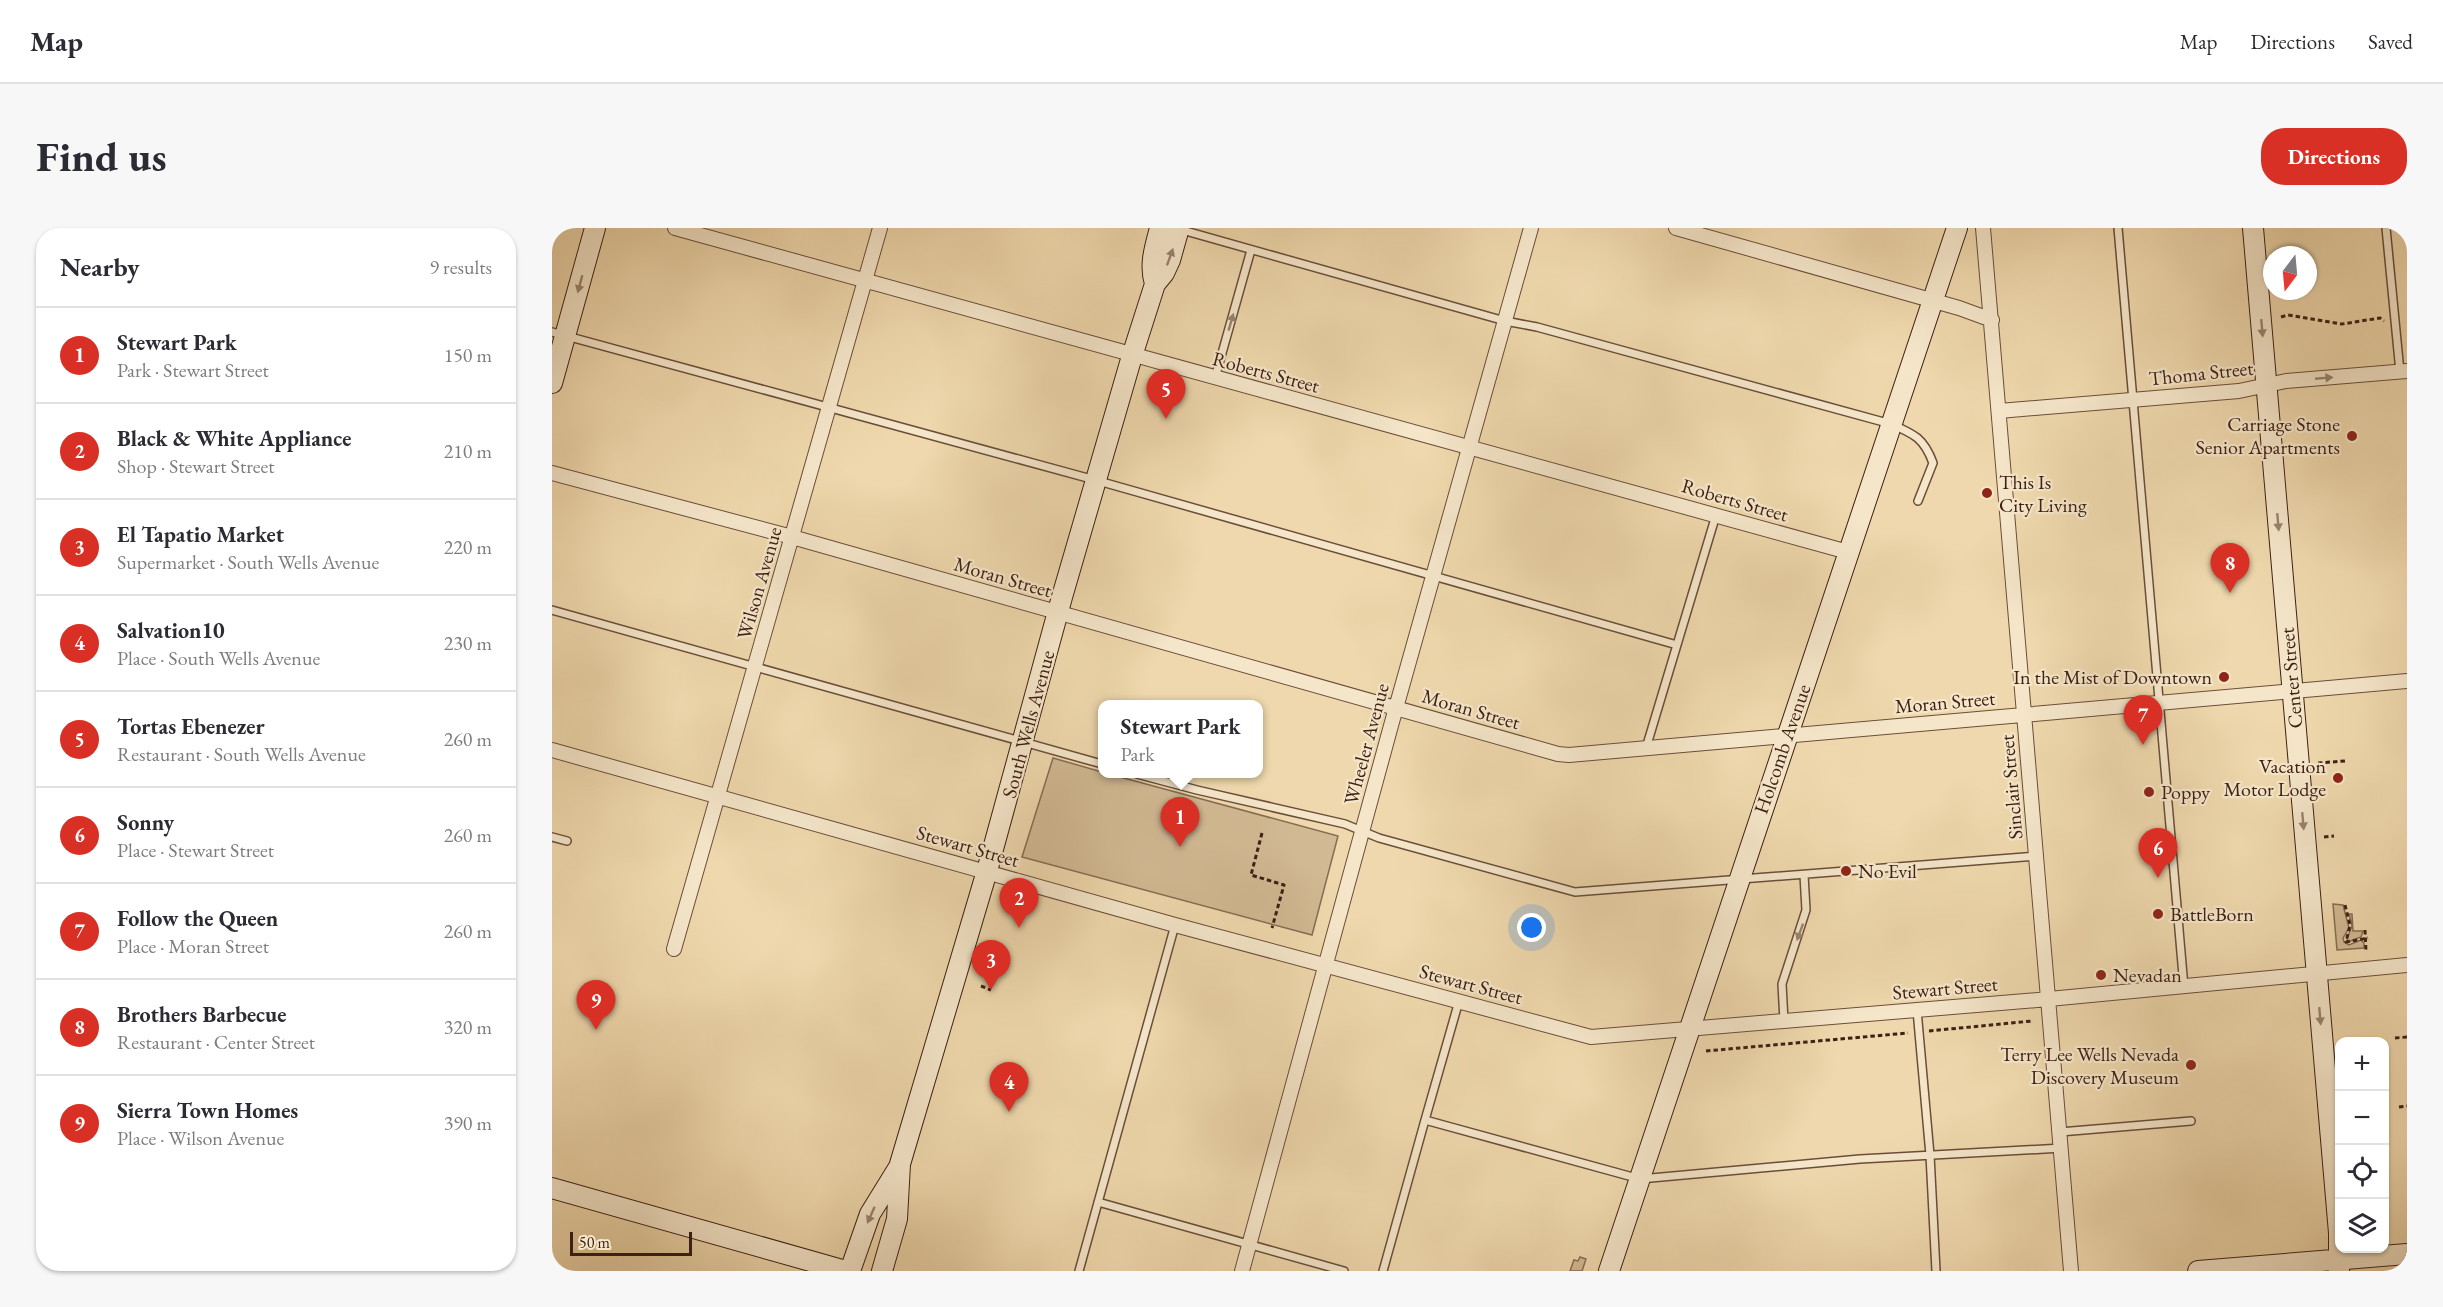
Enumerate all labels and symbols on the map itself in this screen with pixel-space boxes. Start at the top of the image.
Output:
north arrow [2263,246,2317,300]
one-way arrow [1166,248,1176,266]
one-way arrow [574,275,584,293]
one-way arrow [1226,312,1236,331]
one-way arrow [2257,319,2266,338]
street label: Roberts Street [1210,345,1323,399]
street label: Thoma Street [2147,355,2255,391]
pin: 5 [1146,370,1186,419]
one-way arrow [2315,373,2334,383]
place label: Carriage Stone Senior Apartments [2195,411,2340,460]
marker: Carriage Stone Senior Apartments [2345,429,2359,443]
place label: This Is City Living [1999,469,2087,518]
street label: Roberts Street [1679,472,1792,528]
marker: This Is City Living [1980,486,1994,500]
one-way arrow [2273,513,2283,532]
street label: Wilson Avenue [731,524,788,642]
pin: 8 [2210,544,2250,593]
street label: Moran Street [951,551,1056,604]
street label: Center Street [2274,626,2308,730]
street label: South Wells Avenue [996,647,1060,801]
place label: In the Mist of Downtown [2013,664,2212,690]
marker: In the Mist of Downtown [2217,670,2231,684]
street label: Wheeler Avenue [1337,680,1395,808]
street label: Holcomb Avenue [1748,681,1816,817]
street label: Moran Street [1419,683,1524,736]
street label: Moran Street [1894,685,1997,719]
pin: 7 [2124,696,2162,745]
street label: Sinclair Street [1993,733,2029,841]
place label: Vacation Motor Lodge [2223,753,2326,802]
marker: Vacation Motor Lodge [2331,771,2345,785]
place label: Poppy [2161,779,2210,805]
marker: Poppy [2142,785,2156,799]
pin: 1 [1160,798,1200,847]
one-way arrow [2298,812,2308,831]
street label: Stewart Street [914,819,1023,873]
pin: 6 [2138,828,2178,878]
place label: No Evil [1858,858,1917,884]
marker: No Evil [1839,864,1853,878]
pin: 2 [1000,878,1038,928]
place label: BattleBorn [2170,901,2254,927]
marker: BattleBorn [2151,907,2165,921]
your location [1517,913,1546,942]
one-way arrow [1794,923,1804,941]
pin: 3 [972,940,1010,990]
street label: Stewart Street [1417,958,1526,1010]
place label: Nevadan [2113,962,2182,988]
marker: Nevadan [2094,968,2108,982]
street label: Stewart Street [1891,970,1999,1006]
pin: 9 [576,980,615,1030]
one-way arrow [2315,1006,2325,1025]
place label: Terry Lee Wells Nevada Discovery Museum [2000,1041,2179,1090]
marker: Terry Lee Wells Nevada Discovery Museum [2184,1058,2198,1072]
pin: 4 [990,1062,1028,1112]
one-way arrow [866,1206,876,1224]
scale bar [570,1229,692,1256]

